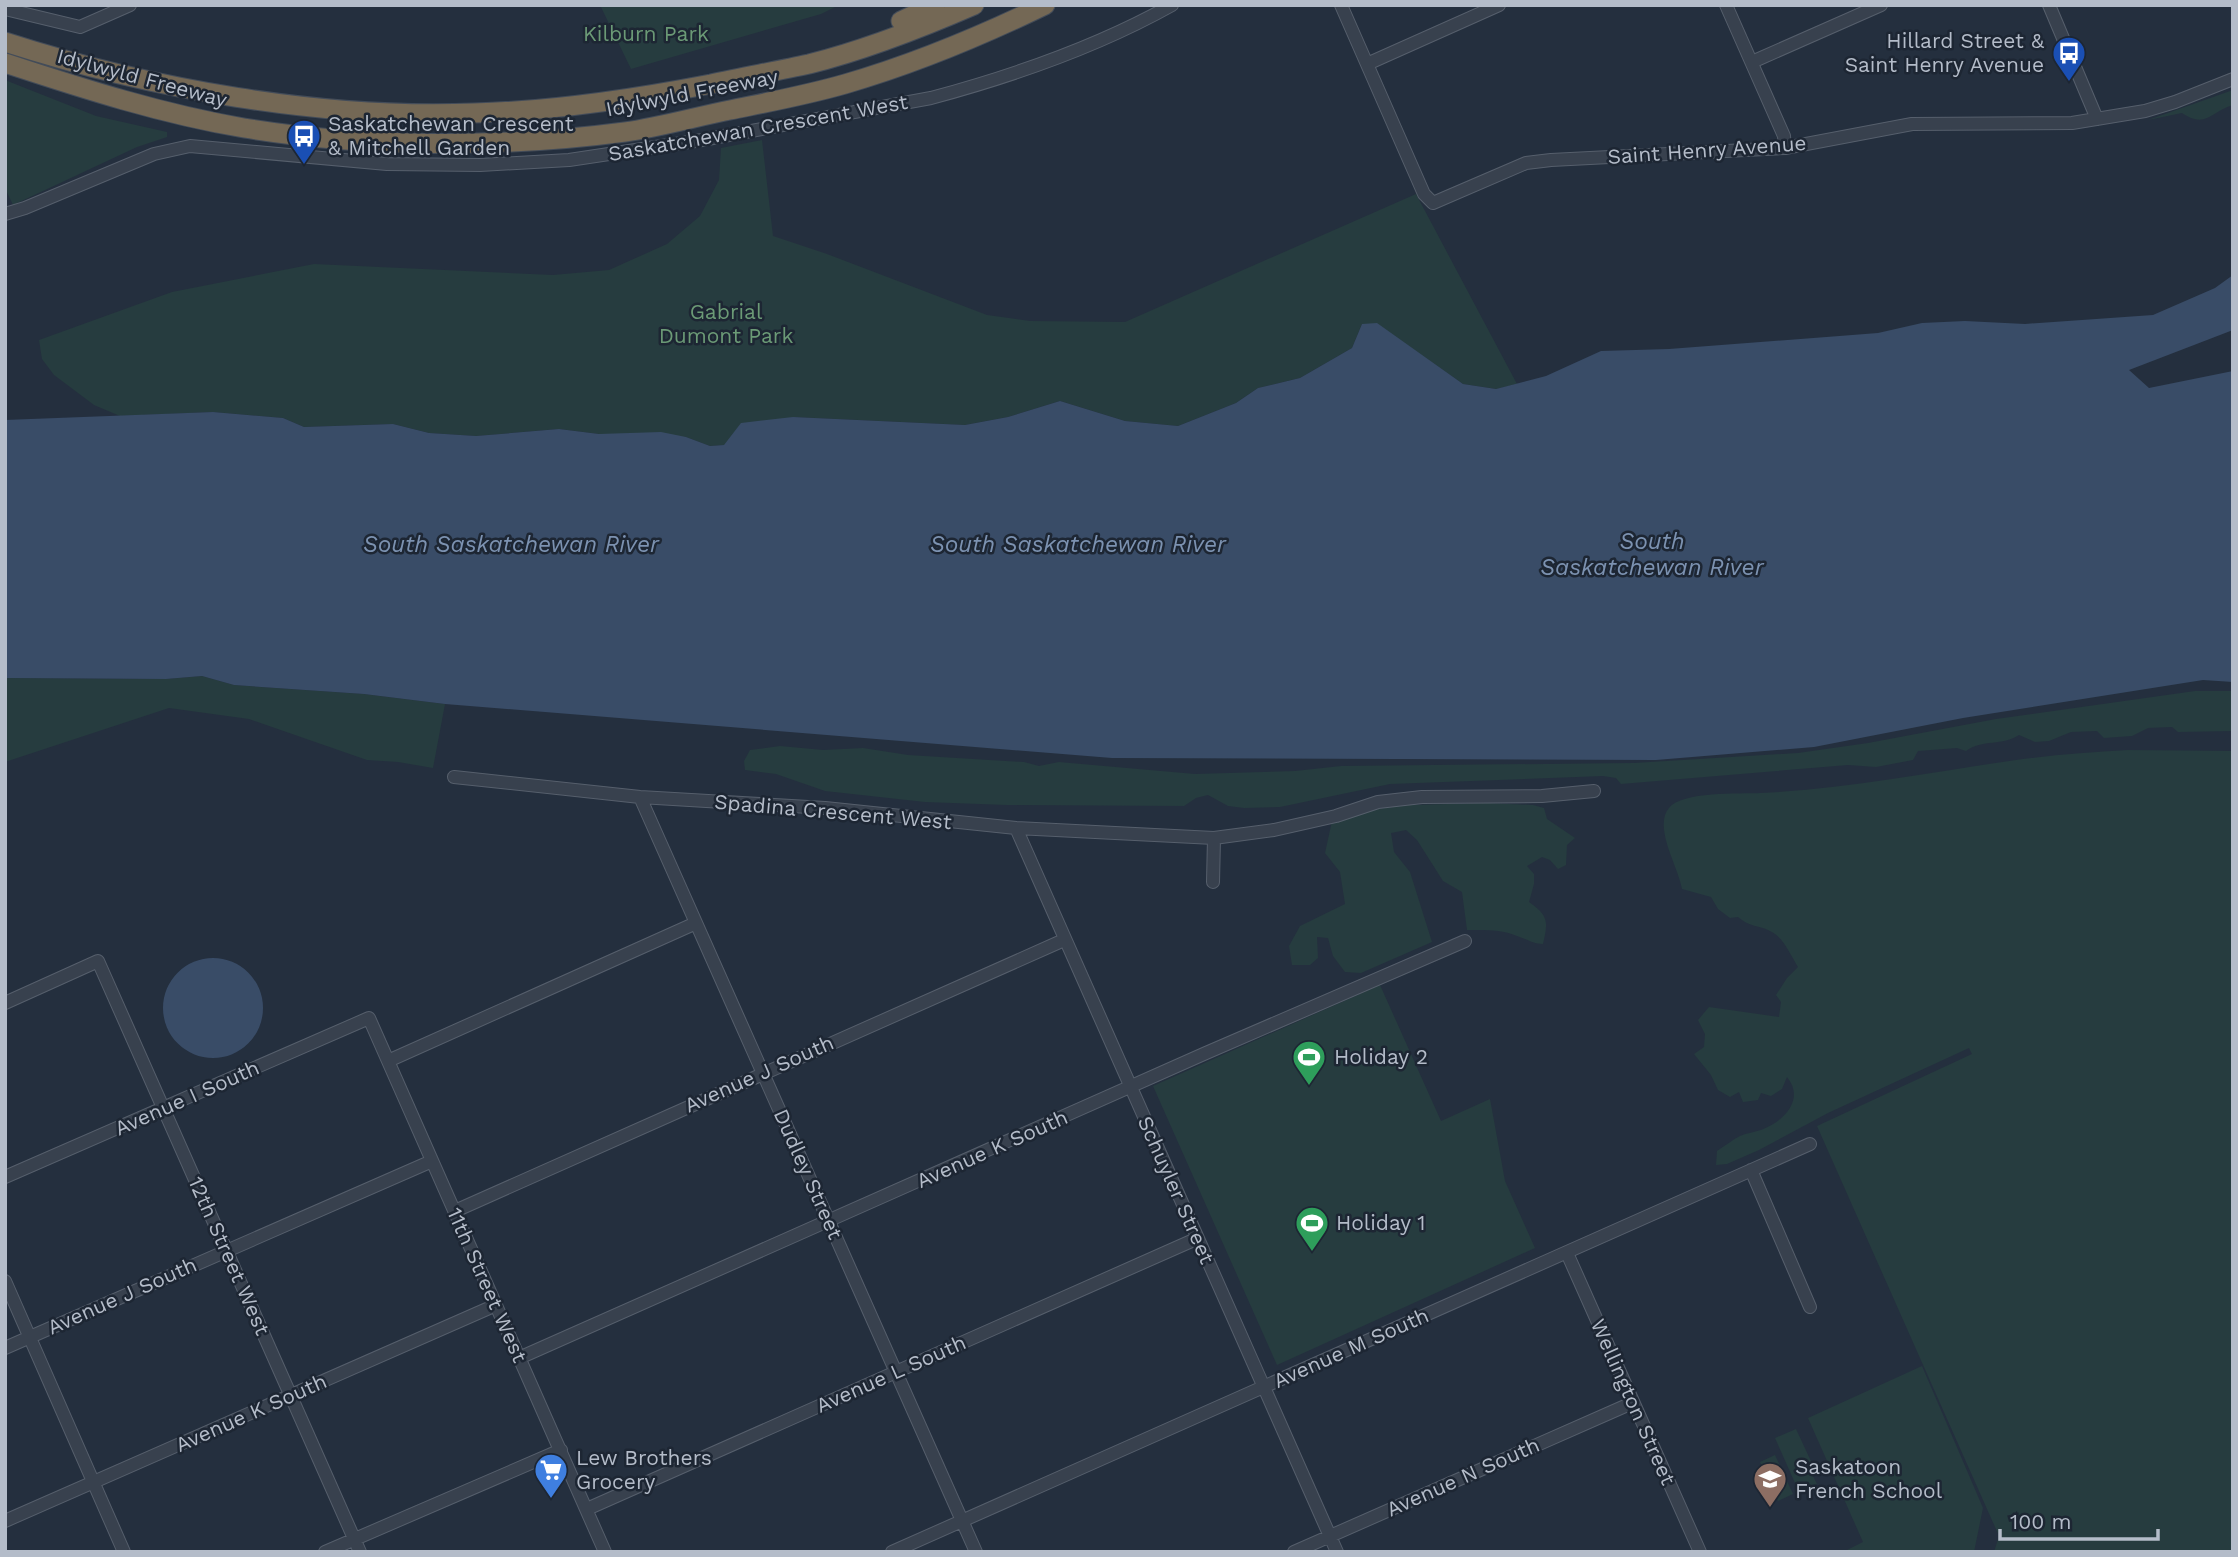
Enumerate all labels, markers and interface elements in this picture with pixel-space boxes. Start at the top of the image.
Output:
park label: Kilburn Park [583,21,709,46]
place label: Hillard Street & Saint Henry Avenue [1845,28,2045,77]
bus stop icon: Hillard Street & Saint Henry Avenue [2050,34,2088,83]
street label: Idylwyld Freeway [54,43,230,112]
street label: Idylwyld Freeway [604,64,780,121]
street label: Saskatchewan Crescent West [606,89,910,166]
place label: Saskatchewan Crescent & Mitchell Garden [328,111,574,160]
bus stop icon: Saskatchewan Crescent & Mitchell Garden [285,117,323,166]
street label: Saint Henry Avenue [1607,130,1807,169]
park label: Gabrial Dumont Park [659,299,793,348]
water label: South Saskatchewan River [1540,528,1765,581]
water label: South Saskatchewan River [363,531,660,558]
water label: South Saskatchewan River [930,531,1227,558]
street label: Spadina Crescent West [713,789,953,834]
street label: Avenue J South [680,1029,837,1118]
sports icon: Holiday 2 [1290,1038,1328,1087]
place label: Holiday 2 [1334,1044,1428,1069]
street label: Avenue I South [111,1054,263,1141]
street label: Avenue K South [912,1104,1071,1193]
street label: Dudley Street [769,1105,848,1243]
street label: Schuyler Street [1133,1112,1220,1268]
street label: 12th Street West [183,1173,276,1339]
street label: 11th Street West [442,1204,533,1366]
sports icon: Holiday 1 [1293,1204,1331,1253]
place label: Holiday 1 [1336,1210,1426,1235]
street label: Avenue J South [43,1251,200,1340]
street label: Avenue M South [1269,1302,1432,1393]
street label: Wellington Street [1586,1315,1681,1489]
street label: Avenue L South [812,1329,970,1418]
street label: Avenue K South [171,1368,330,1457]
street label: Avenue N South [1382,1432,1543,1521]
place label: Lew Brothers Grocery [576,1445,712,1494]
supermarket icon: Lew Brothers Grocery [532,1451,570,1500]
place label: Saskatoon French School [1795,1454,1943,1503]
school or university icon: Saskatoon French School [1751,1460,1789,1509]
scale bar [2000,1498,2158,1542]
text: 100 m [2010,1509,2072,1534]

